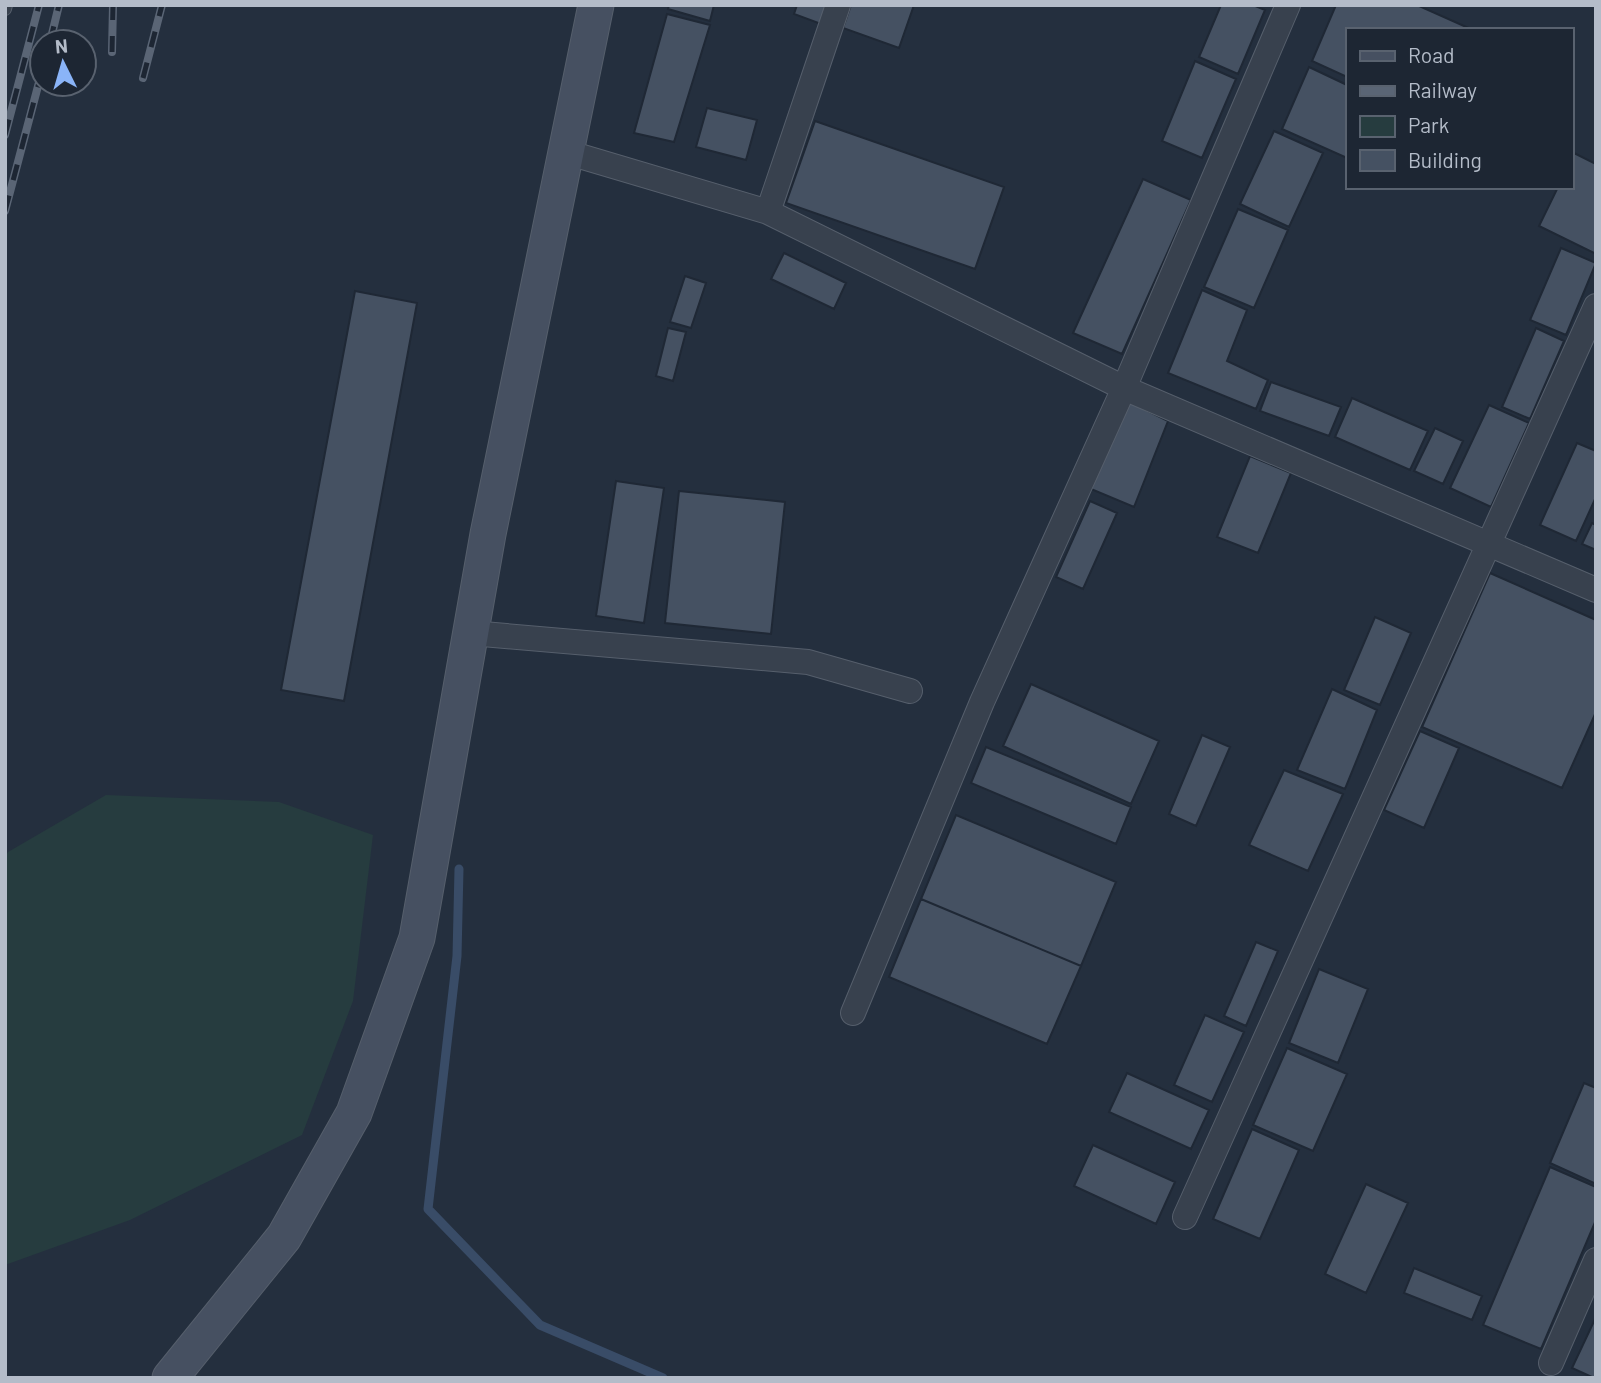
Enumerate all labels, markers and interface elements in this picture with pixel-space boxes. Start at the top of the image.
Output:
north arrow [28,28,98,98]
legend [1346,28,1573,189]
text: N [54,34,69,58]
text: Road [1408,42,1454,67]
text: Railway [1408,77,1477,102]
text: Park [1408,112,1449,137]
text: Building [1408,147,1482,172]

